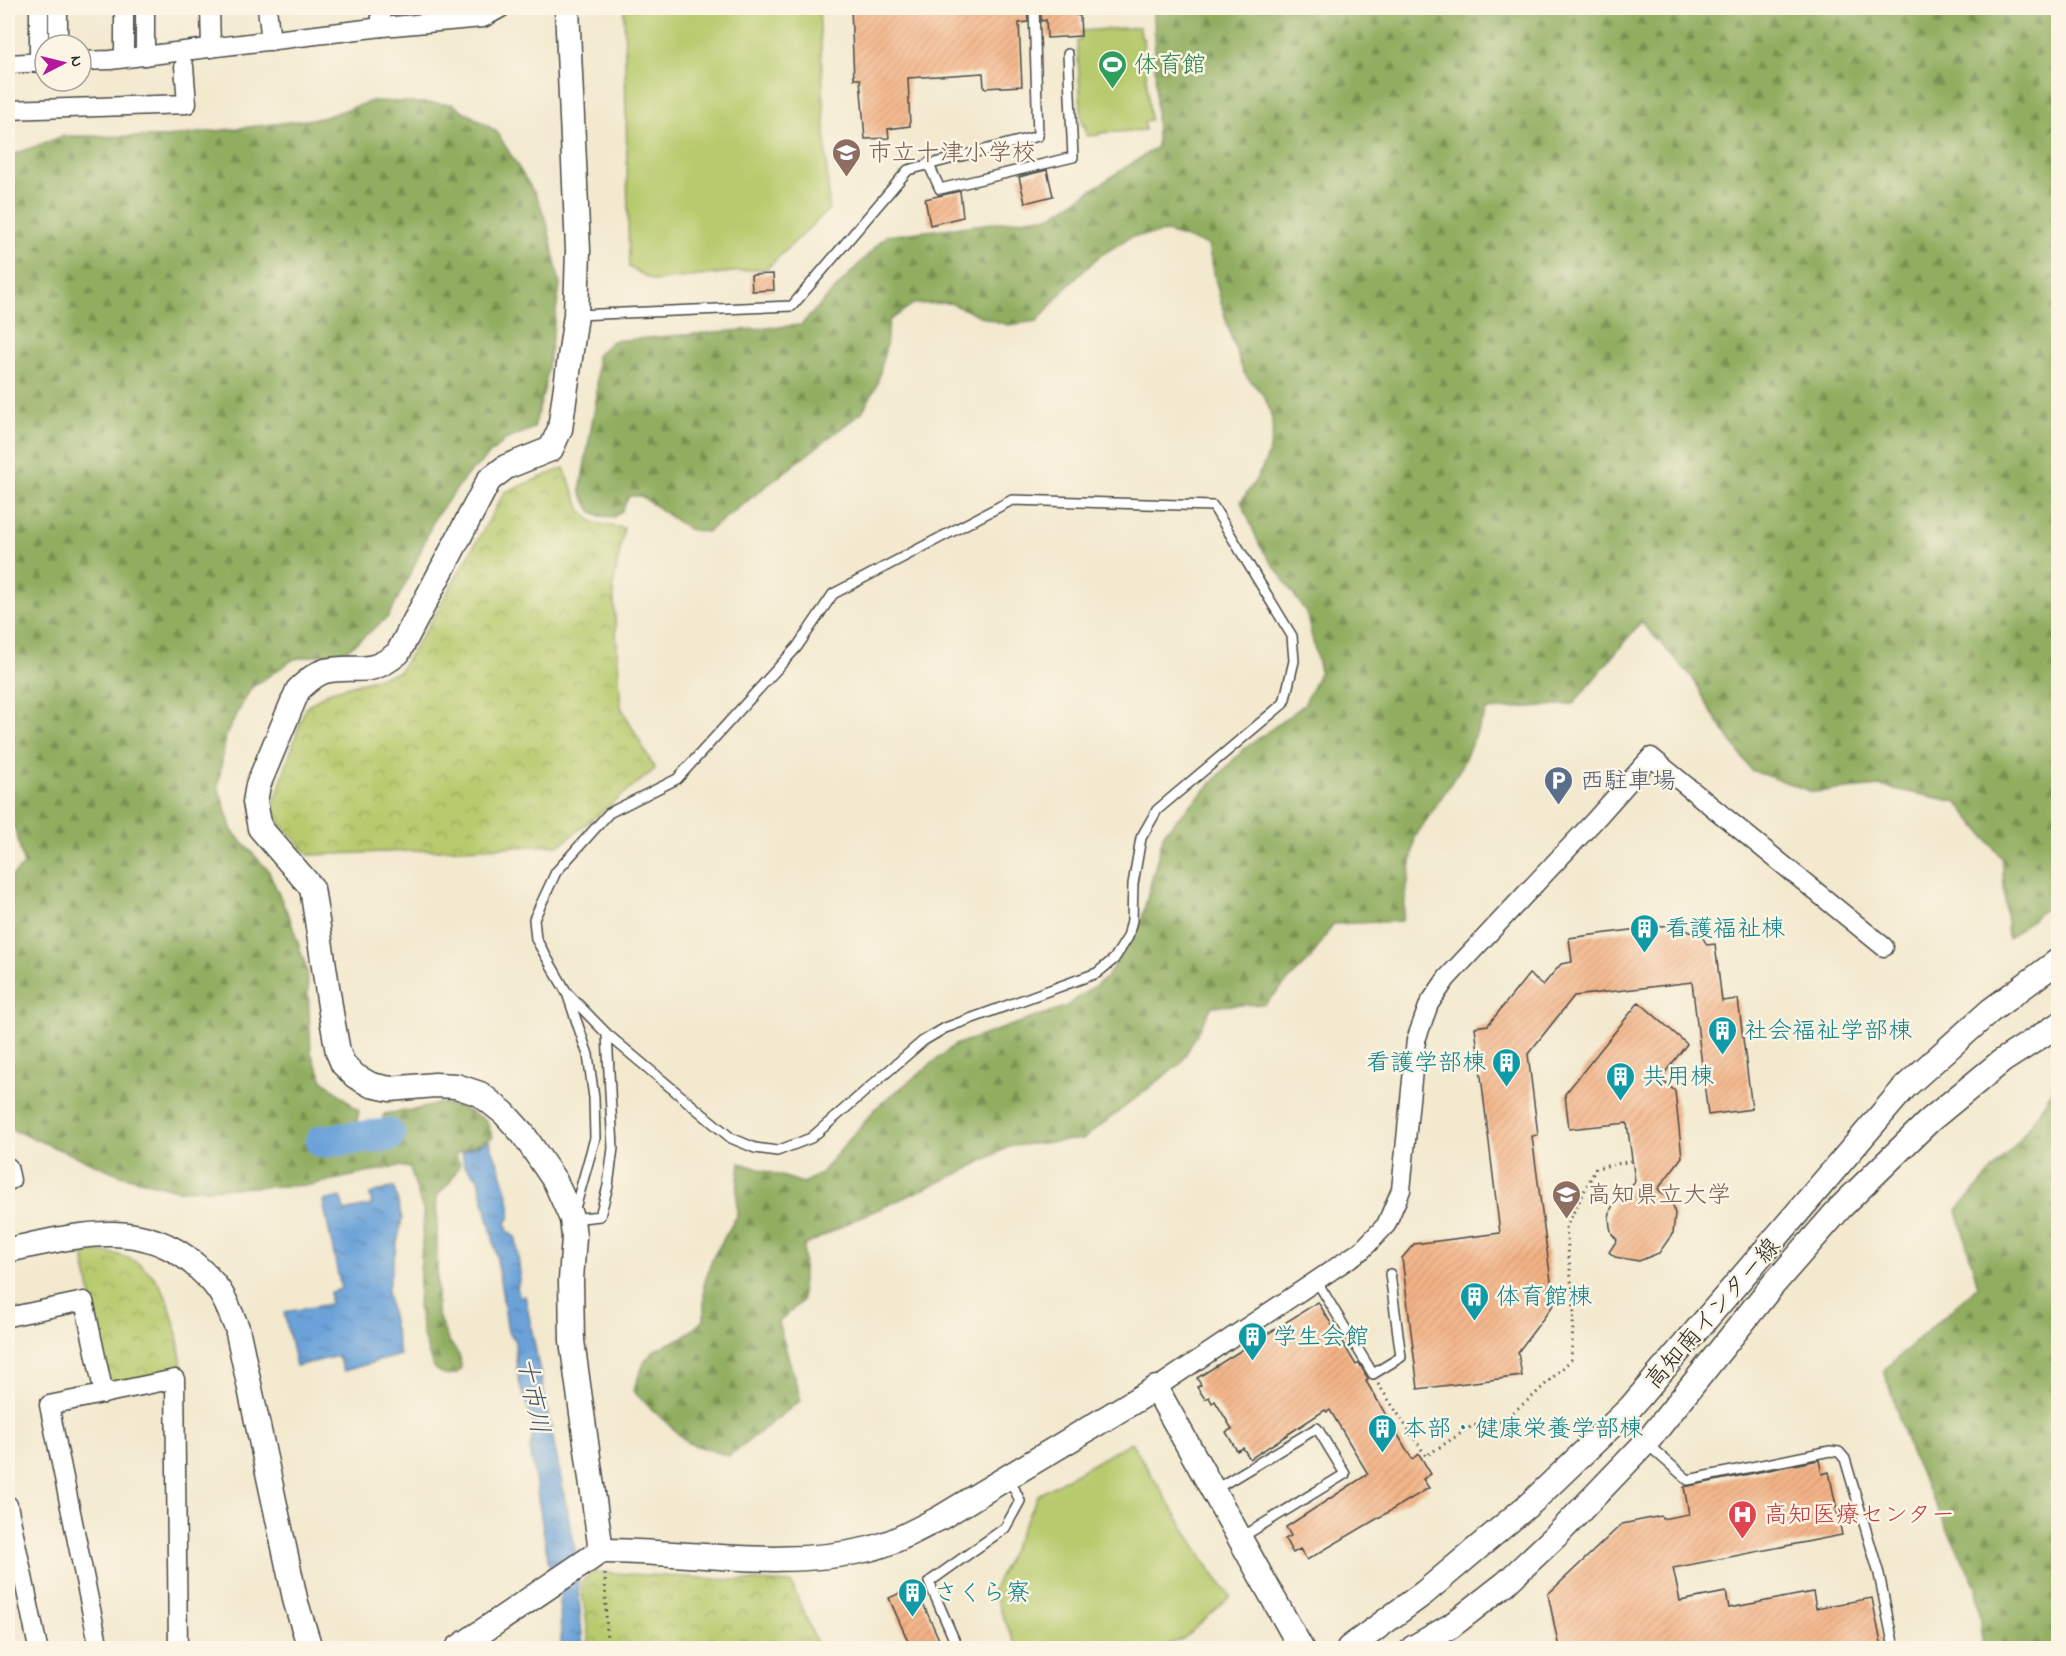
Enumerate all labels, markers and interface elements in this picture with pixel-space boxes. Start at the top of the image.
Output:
north arrow [33,33,93,93]
sports icon: 体育館 [1097,48,1129,90]
place label: 体育館 [1134,49,1206,84]
text: N [63,55,88,68]
school or university icon: 市立十津小学校 [831,136,863,178]
place label: 市立十津小学校 [868,137,1036,172]
parking icon: 西駐車場 [1543,764,1575,806]
place label: 西駐車場 [1580,765,1676,800]
building icon: 看護福祉棟 [1628,912,1660,954]
place label: 看護福祉棟 [1665,913,1785,948]
building icon: 社会福祉学部棟 [1707,1014,1739,1056]
place label: 社会福祉学部棟 [1744,1015,1912,1050]
building icon: 看護学部棟 [1491,1046,1523,1088]
place label: 看護学部棟 [1366,1047,1486,1082]
building icon: 共用棟 [1605,1060,1637,1102]
place label: 共用棟 [1642,1061,1714,1096]
school or university icon: 高知県立大学 [1550,1178,1582,1220]
place label: 高知県立大学 [1587,1179,1731,1214]
street label: 高知南インター線 [1638,1231,1790,1398]
building icon: 体育館棟 [1459,1280,1491,1322]
place label: 体育館棟 [1496,1281,1592,1316]
building icon: 学生会館 [1236,1320,1268,1362]
place label: 学生会館 [1273,1321,1369,1356]
water label: 十市川 [505,1354,557,1437]
building icon: 本部・健康栄養学部棟 [1366,1412,1398,1454]
place label: 本部・健康栄養学部棟 [1403,1413,1643,1448]
hospital icon: 高知医療センター [1727,1498,1759,1540]
place label: 高知医療センター [1764,1499,1955,1534]
building icon: さくら寮 [897,1576,929,1618]
place label: さくら寮 [934,1577,1030,1612]

